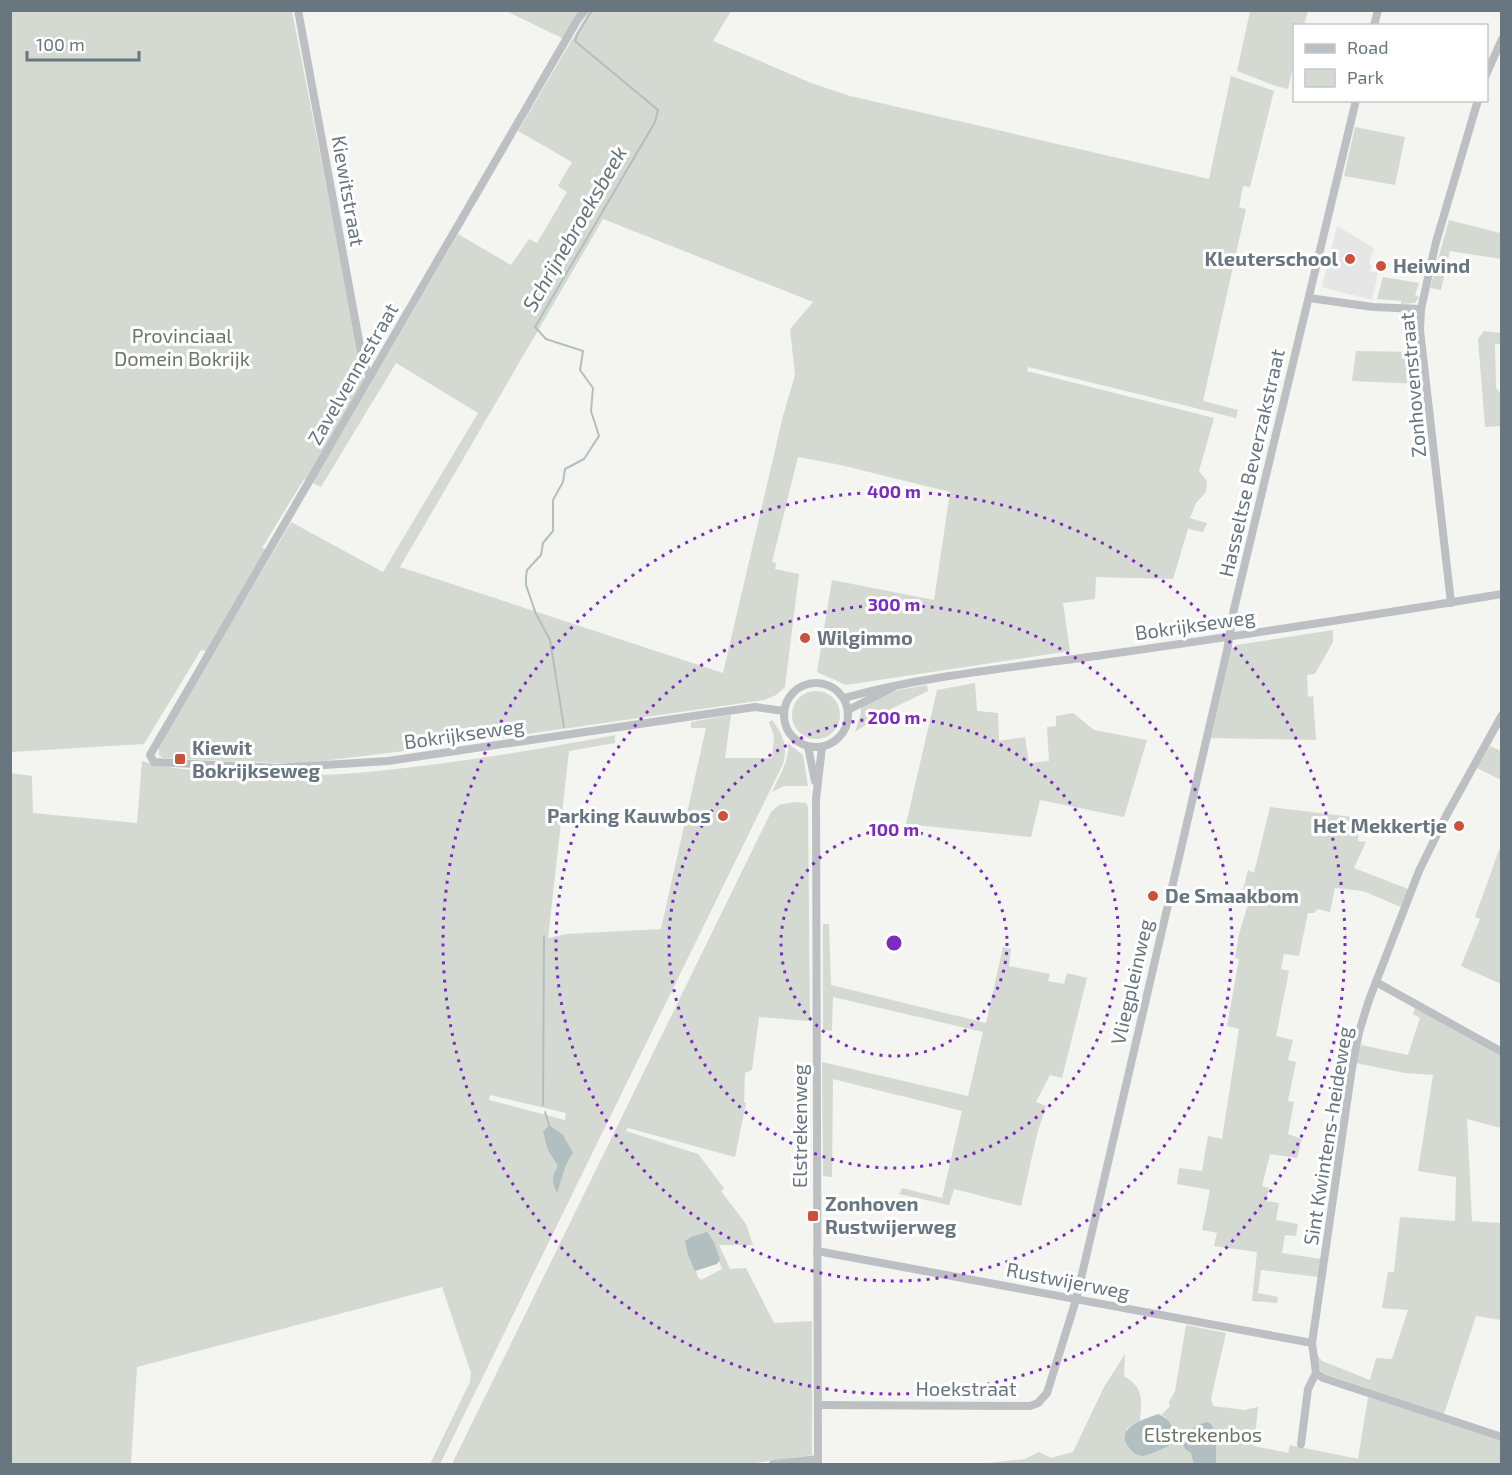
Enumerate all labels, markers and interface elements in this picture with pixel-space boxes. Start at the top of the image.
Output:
scale bar [27,24,140,62]
legend [1293,24,1488,102]
text: 100 m [36,33,85,55]
text: Road [1347,36,1388,58]
text: Park [1347,66,1384,88]
street label: Kiewitstraat [327,134,371,248]
water label: Schrijnebroeksbeek [516,141,632,316]
place label: Kleuterschool [1205,246,1338,270]
marker: Kleuterschool [1343,252,1357,266]
place label: Heiwind [1393,253,1470,277]
marker: Heiwind [1374,259,1388,273]
street label: Zavelvennestraat [302,298,403,449]
street label: Zonhovenstraat [1394,311,1430,459]
park label: Provinciaal Domein Bokrijk [114,323,250,370]
street label: Hasseltse Beverzakstraat [1213,346,1289,579]
text: 400 m [867,480,921,502]
text: 300 m [868,593,920,615]
street label: Bokrijkseweg [1133,604,1257,644]
place label: Wilgimmo [817,625,913,649]
marker: Wilgimmo [798,631,812,645]
text: 200 m [868,706,920,728]
street label: Bokrijkseweg [402,713,526,753]
place label: Kiewit Bokrijkseweg [192,735,321,782]
marker: Kiewit Bokrijkseweg [173,752,187,766]
place label: Parking Kauwbos [547,803,711,827]
marker: Parking Kauwbos [716,809,730,823]
place label: Het Mekkertje [1313,813,1447,837]
text: 100 m [869,818,919,840]
marker: Het Mekkertje [1452,819,1466,833]
place label: De Smaakbom [1165,883,1299,907]
marker: De Smaakbom [1146,889,1160,903]
street label: Vliegpleinweg [1105,917,1157,1047]
centre of rings [884,933,904,953]
street label: Sint Kwintens-heideweg [1298,1025,1356,1247]
street label: Elstrekenweg [787,1064,811,1188]
place label: Zonhoven Rustwijerweg [825,1191,957,1238]
marker: Zonhoven Rustwijerweg [806,1209,820,1223]
street label: Rustwijerweg [1005,1256,1132,1304]
street label: Hoekstraat [915,1376,1017,1400]
park label: Elstrekenbos [1144,1422,1262,1446]

